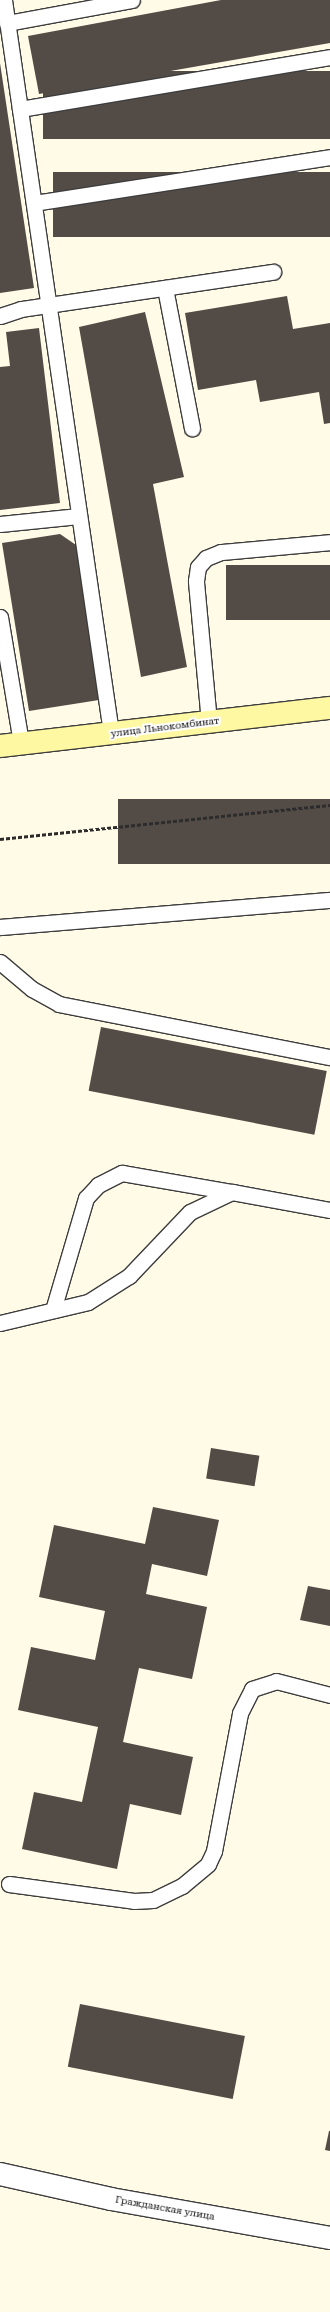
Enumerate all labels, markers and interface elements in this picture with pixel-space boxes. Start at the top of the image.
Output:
street label: улица Льнокомбинат [110,714,220,740]
street label: Гражданская улица [114,2193,216,2223]

